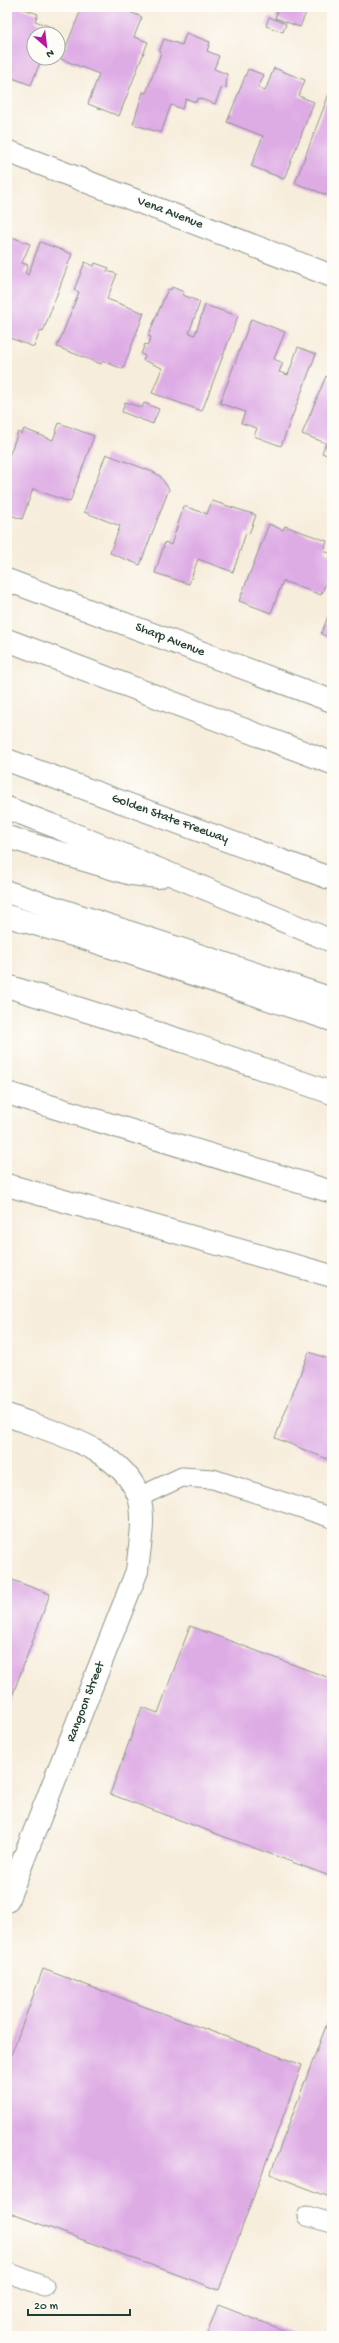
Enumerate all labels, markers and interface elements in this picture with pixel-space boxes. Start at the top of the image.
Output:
north arrow [26,26,66,66]
text: N [44,46,56,60]
street label: Vena Avenue [134,193,205,233]
street label: Sharp Avenue [133,620,207,660]
street label: Golden State Freeway [109,791,231,847]
street label: Rangoon Street [64,1658,109,1744]
scale bar [28,2291,130,2317]
text: 20 m [34,2300,59,2314]

